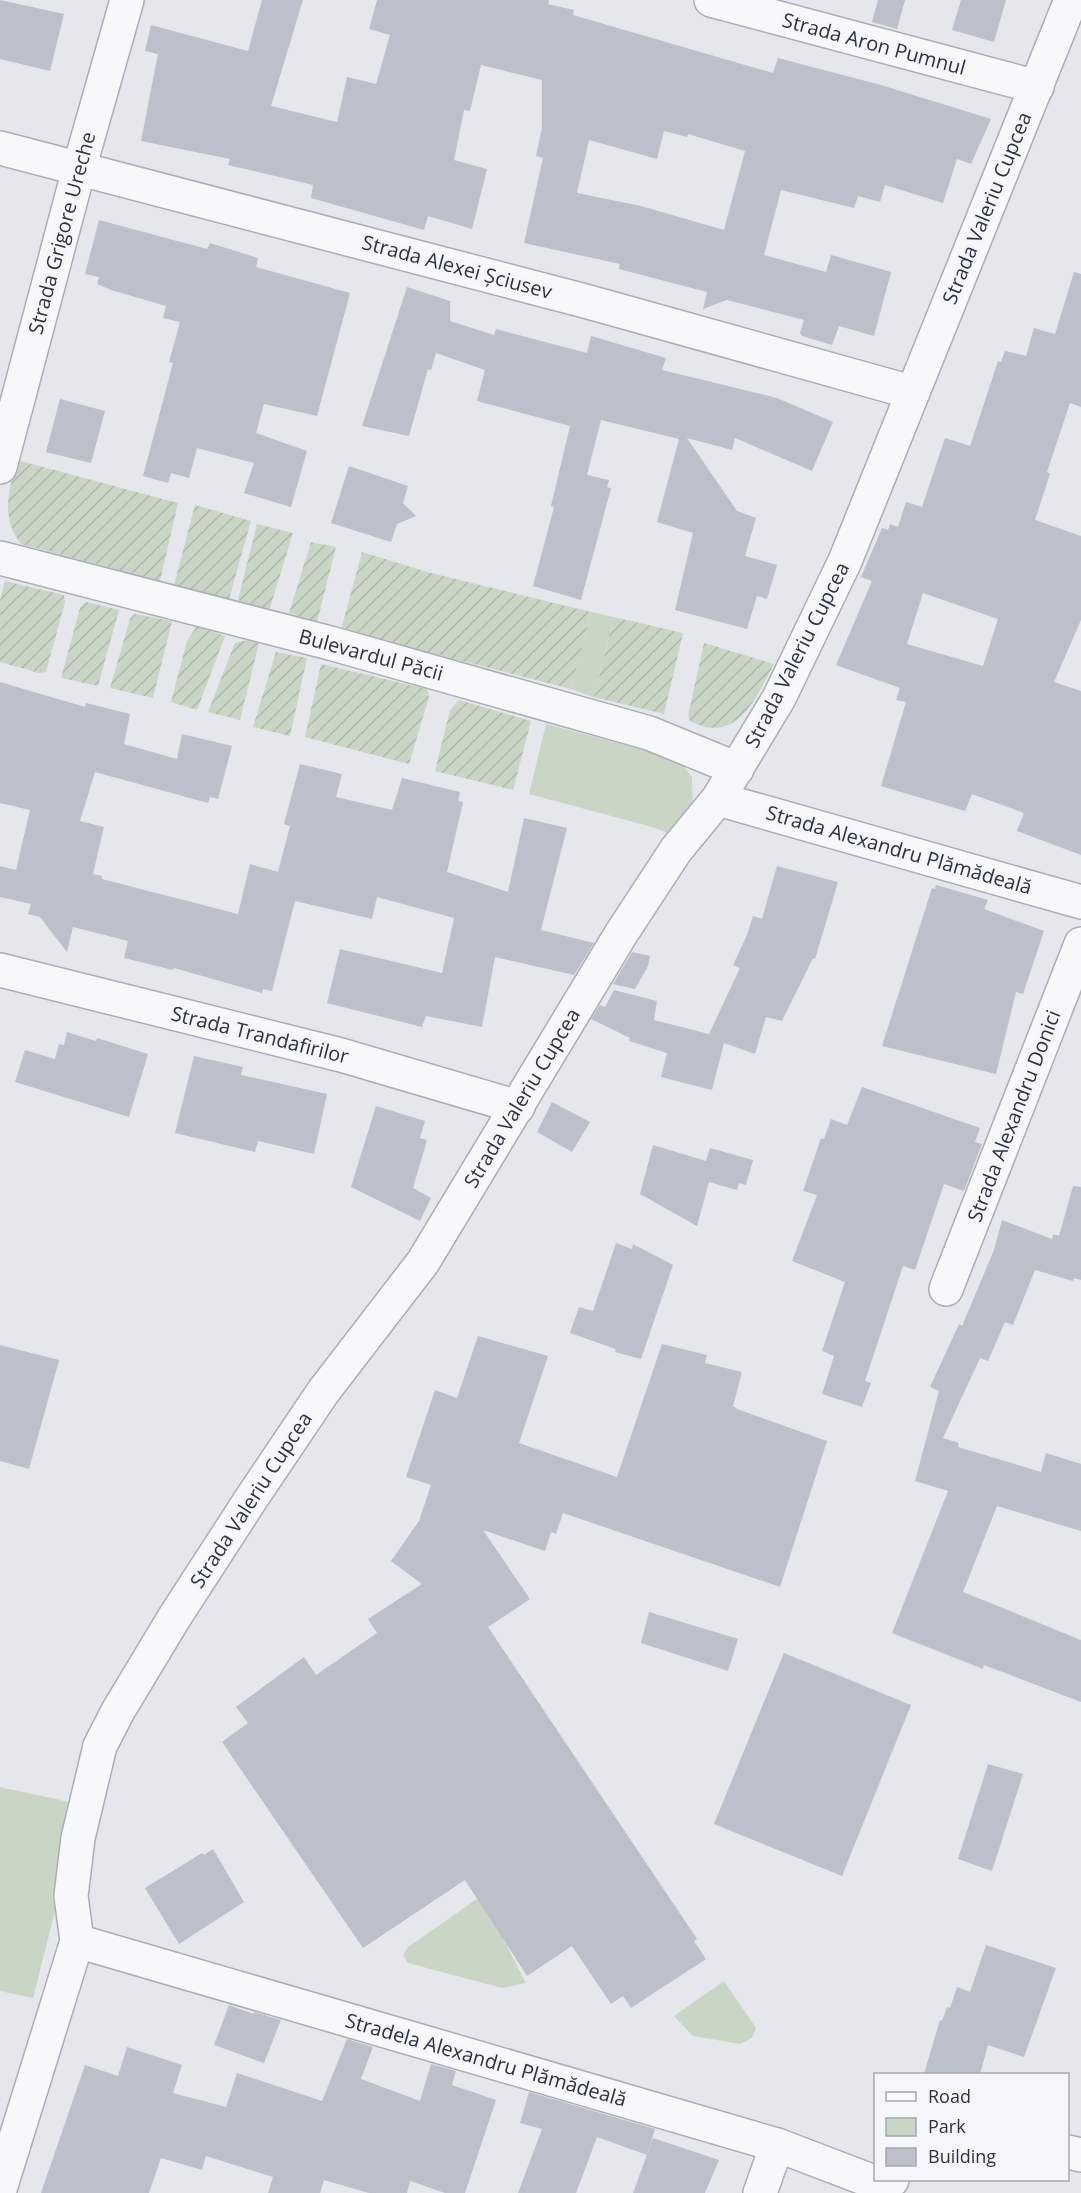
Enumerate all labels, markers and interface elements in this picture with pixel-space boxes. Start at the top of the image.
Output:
street label: Strada Aron Pumnul [780,6,969,81]
street label: Strada Valeriu Cupcea [936,108,1037,308]
street label: Strada Grigore Ureche [22,129,102,337]
street label: Strada Alexei Șciusev [359,228,555,305]
street label: Strada Valeriu Cupcea [738,557,855,752]
street label: Bulevardul Păcii [296,622,446,687]
street label: Strada Alexandru Plămădeală [763,799,1035,900]
street label: Strada Trandafirilor [169,999,352,1070]
street label: Strada Valeriu Cupcea [457,1003,586,1193]
street label: Strada Alexandru Donici [961,1006,1066,1226]
street label: Strada Valeriu Cupcea [183,1406,318,1593]
street label: Stradela Alexandru Plămădeală [342,2006,630,2113]
legend [874,2073,1069,2181]
text: Road [928,2084,971,2108]
text: Park [928,2114,966,2138]
text: Building [928,2144,996,2168]

